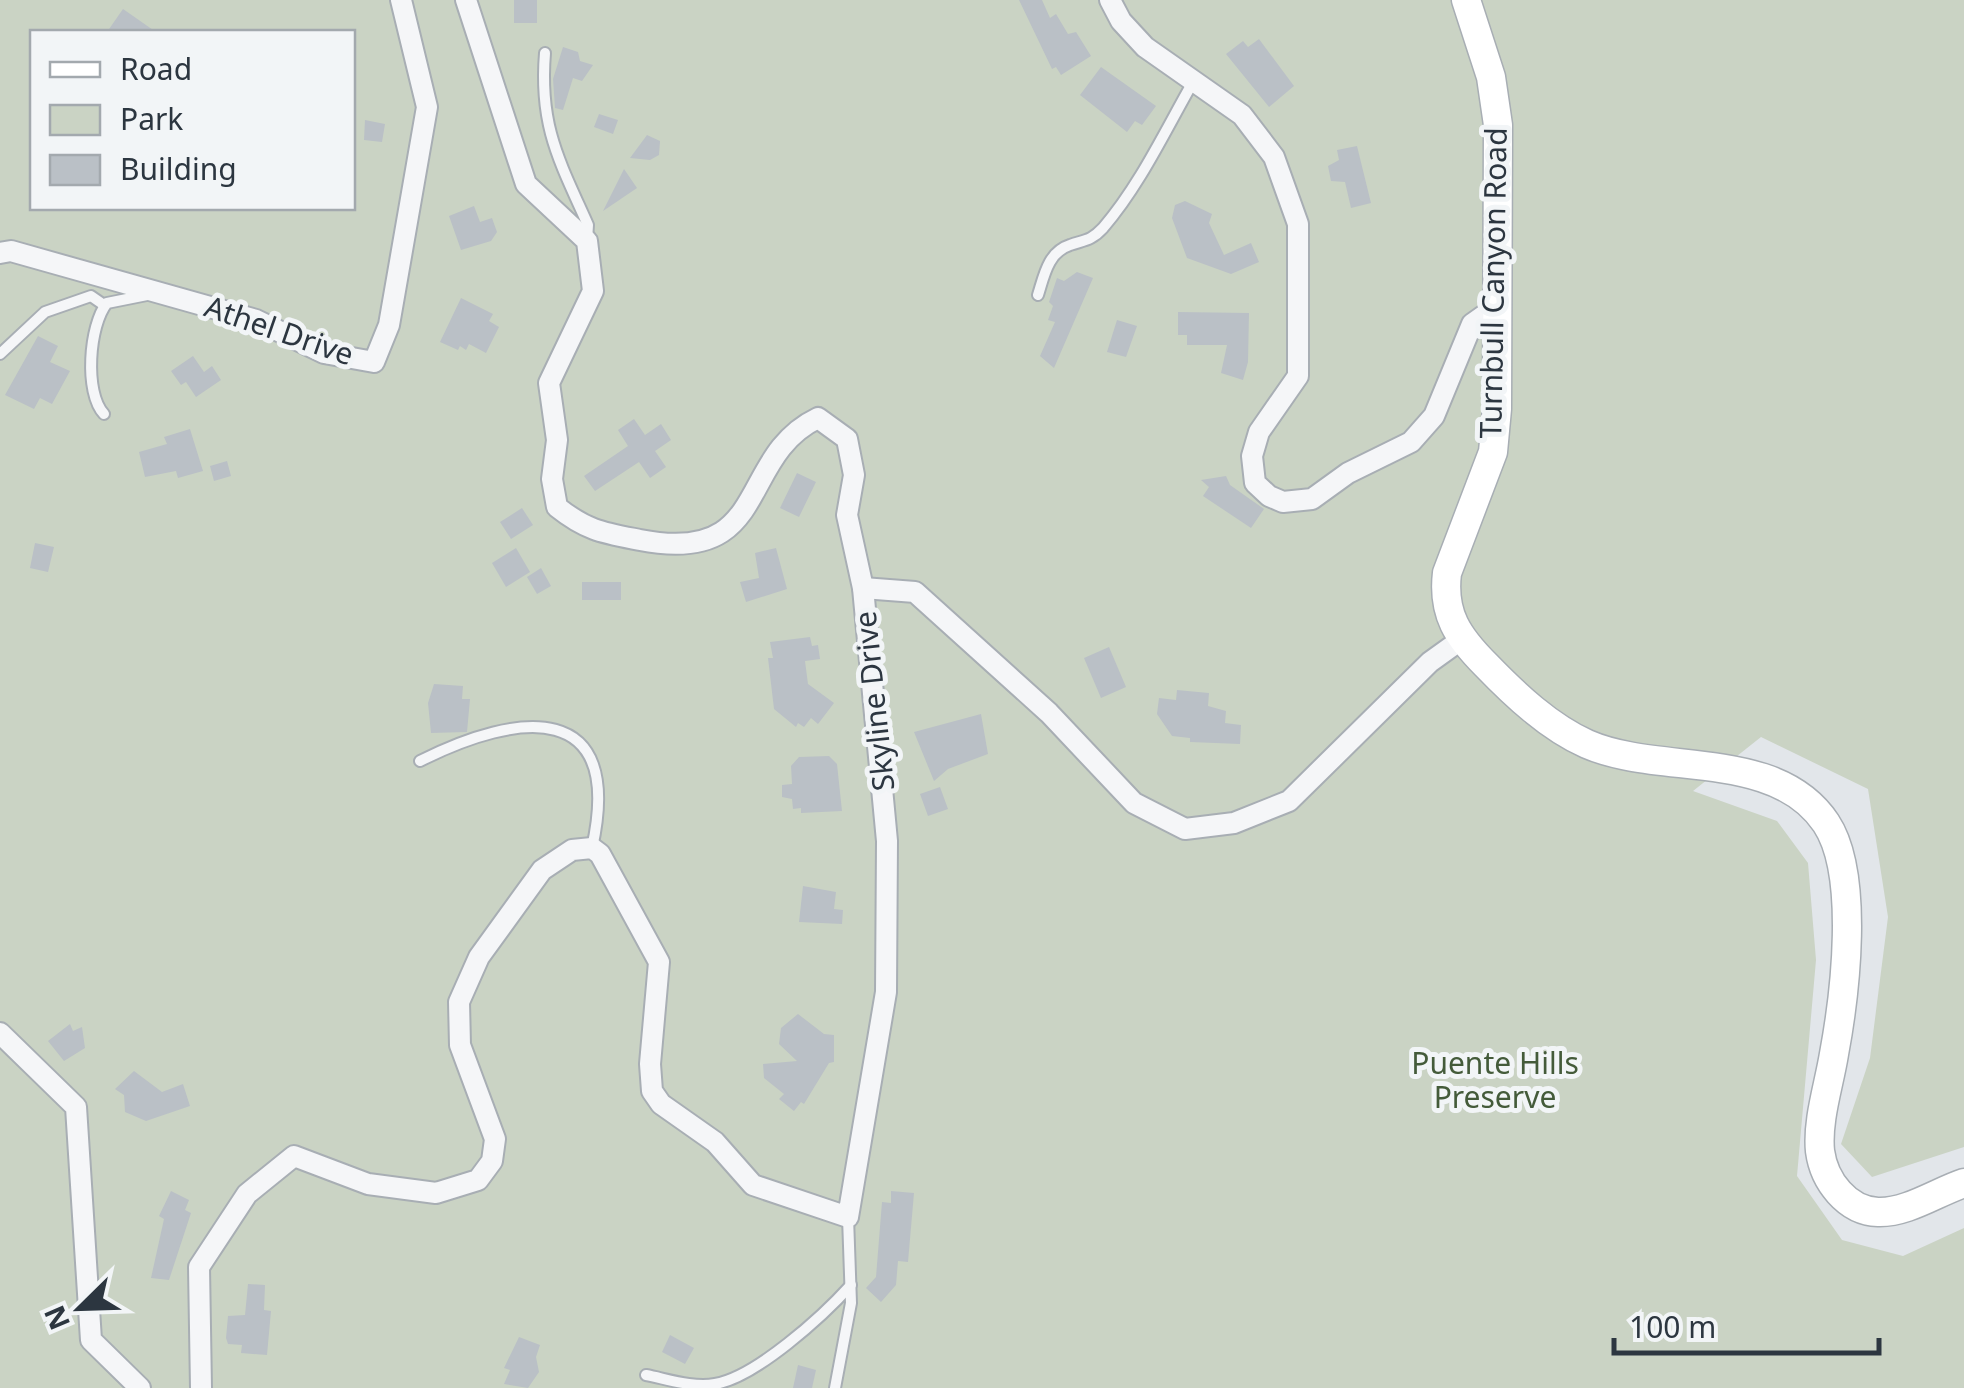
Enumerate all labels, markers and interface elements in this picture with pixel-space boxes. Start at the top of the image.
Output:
legend [30,30,355,210]
text: Road [120,48,192,89]
text: Park [120,98,183,139]
street label: Turnbull Canyon Road [1469,127,1516,439]
text: Building [120,148,237,189]
street label: Athel Drive [199,285,360,374]
street label: Skyline Drive [844,609,903,793]
park label: Puente Hills Preserve [1411,1042,1579,1117]
north arrow [30,1258,130,1358]
scale bar [1614,1293,1879,1355]
text: N [34,1300,78,1336]
text: 100 m [1629,1306,1716,1347]

